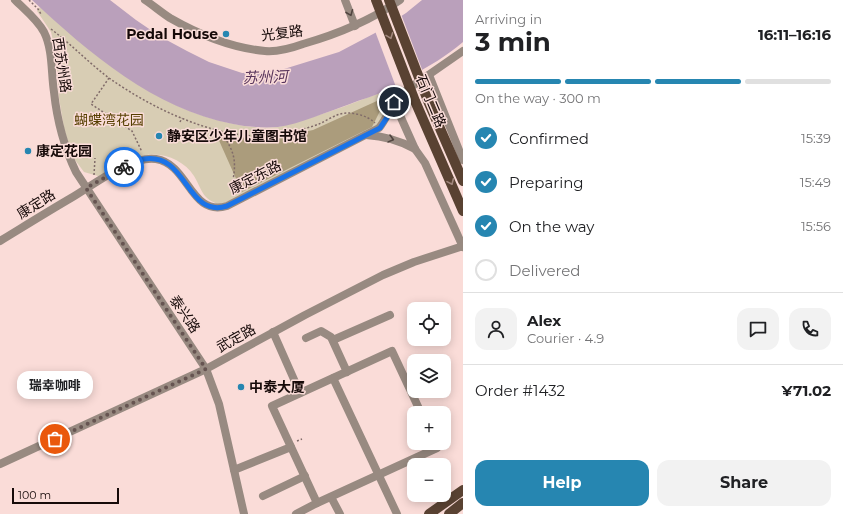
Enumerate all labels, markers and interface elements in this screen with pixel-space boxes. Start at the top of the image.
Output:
one-way arrow [345,10,353,17]
text: Arriving in [475,11,542,27]
street label: 光复路 [260,22,304,44]
place label: Pedal House [126,25,218,43]
text: 16:11–16:16 [758,25,831,44]
text: 3 min [475,26,551,58]
marker: Pedal House [221,29,231,39]
one-way arrow [385,32,393,40]
street label: 西苏州路 [49,36,75,94]
water label: 苏州河 [242,67,291,87]
street label: 石门二路 [412,72,450,130]
pin [377,85,411,119]
text: On the way · 300 m [475,90,601,106]
icon: home [383,91,405,113]
park label: 蝴蝶湾花园 [74,111,144,129]
place label: 静安区少年儿童图书馆 [167,127,307,145]
icon: check [475,127,497,149]
text: Confirmed [509,129,589,148]
text: 15:39 [801,130,831,146]
marker: 静安区少年儿童图书馆 [154,131,164,141]
one-way arrow [388,134,394,142]
place label: 康定花园 [36,142,92,160]
marker: 康定花园 [23,146,33,156]
courier [104,147,144,187]
icon: bike [113,156,135,178]
street label: 康定东路 [226,156,284,198]
icon: check [475,171,497,193]
text: Preparing [509,173,584,192]
text: 15:49 [800,174,831,190]
one-way arrow [446,179,454,186]
street label: 康定路 [13,185,59,223]
icon: check [475,215,497,237]
text: On the way [509,217,594,236]
text: 15:56 [801,218,831,234]
text: Delivered [509,261,581,280]
street label: 泰兴路 [166,292,204,336]
map controls [407,302,451,502]
button: locate [407,302,451,346]
button: person [475,308,517,350]
button: chat [737,308,779,350]
button: phone [789,308,831,350]
text: Alex [527,311,561,330]
street label: 武定路 [213,320,259,356]
text: Courier · 4.9 [527,330,604,346]
button: layers [407,354,451,398]
callout: 瑞幸咖啡 [17,371,93,399]
text: 瑞幸咖啡 [29,377,81,393]
place label: 中泰大厦 [249,378,305,396]
text: Order #1432 [475,381,565,400]
text: ¥71.02 [782,381,831,400]
marker: 中泰大厦 [236,382,246,392]
button: + [407,406,451,450]
pin [38,422,72,456]
icon: bag [44,428,66,450]
button: − [407,458,451,502]
button: Help [475,460,649,506]
button: Share [657,460,831,506]
scale bar [12,486,119,505]
text: 100 m [18,488,51,502]

